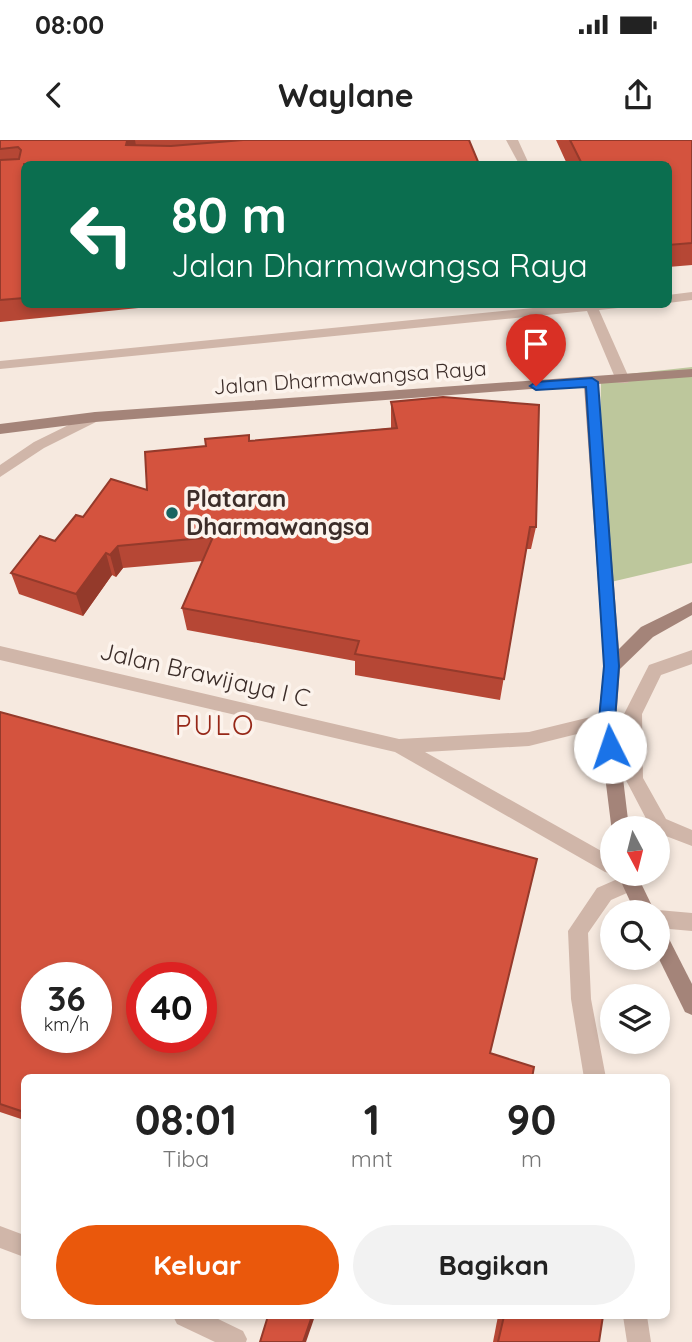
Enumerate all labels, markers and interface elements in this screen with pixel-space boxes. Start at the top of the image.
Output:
text: 08:00 [35,8,104,41]
text: Waylane [278,75,414,115]
icon: back [35,76,73,114]
icon: share [619,76,657,114]
text: 80 m [171,184,287,245]
icon: left [56,189,147,280]
text: Jalan Dharmawangsa Raya [171,245,588,285]
pin [506,314,566,386]
icon: arrive [517,325,555,363]
street label: Jalan Dharmawangsa Raya [213,354,487,400]
place label: Plataran Dharmawangsa [186,483,370,541]
marker: Plataran Dharmawangsa [164,505,180,521]
street label: Jalan Brawijaya I C [97,635,313,713]
district label: PULO [175,707,255,742]
position arrow [573,710,647,784]
north arrow [600,816,670,886]
map controls [600,816,670,1054]
button: search [600,900,670,970]
speed limit sign: 40 [126,962,217,1053]
text: 36 [47,976,86,1020]
button: layers [600,984,670,1054]
text: km/h [44,1013,89,1036]
text: 08:01 [135,1093,237,1146]
text: 1 [364,1093,380,1146]
text: 90 [507,1093,556,1146]
text: Tiba [163,1144,209,1173]
text: mnt [351,1144,393,1173]
text: m [521,1144,542,1173]
button: Keluar [56,1225,339,1305]
button: Bagikan [353,1225,635,1305]

